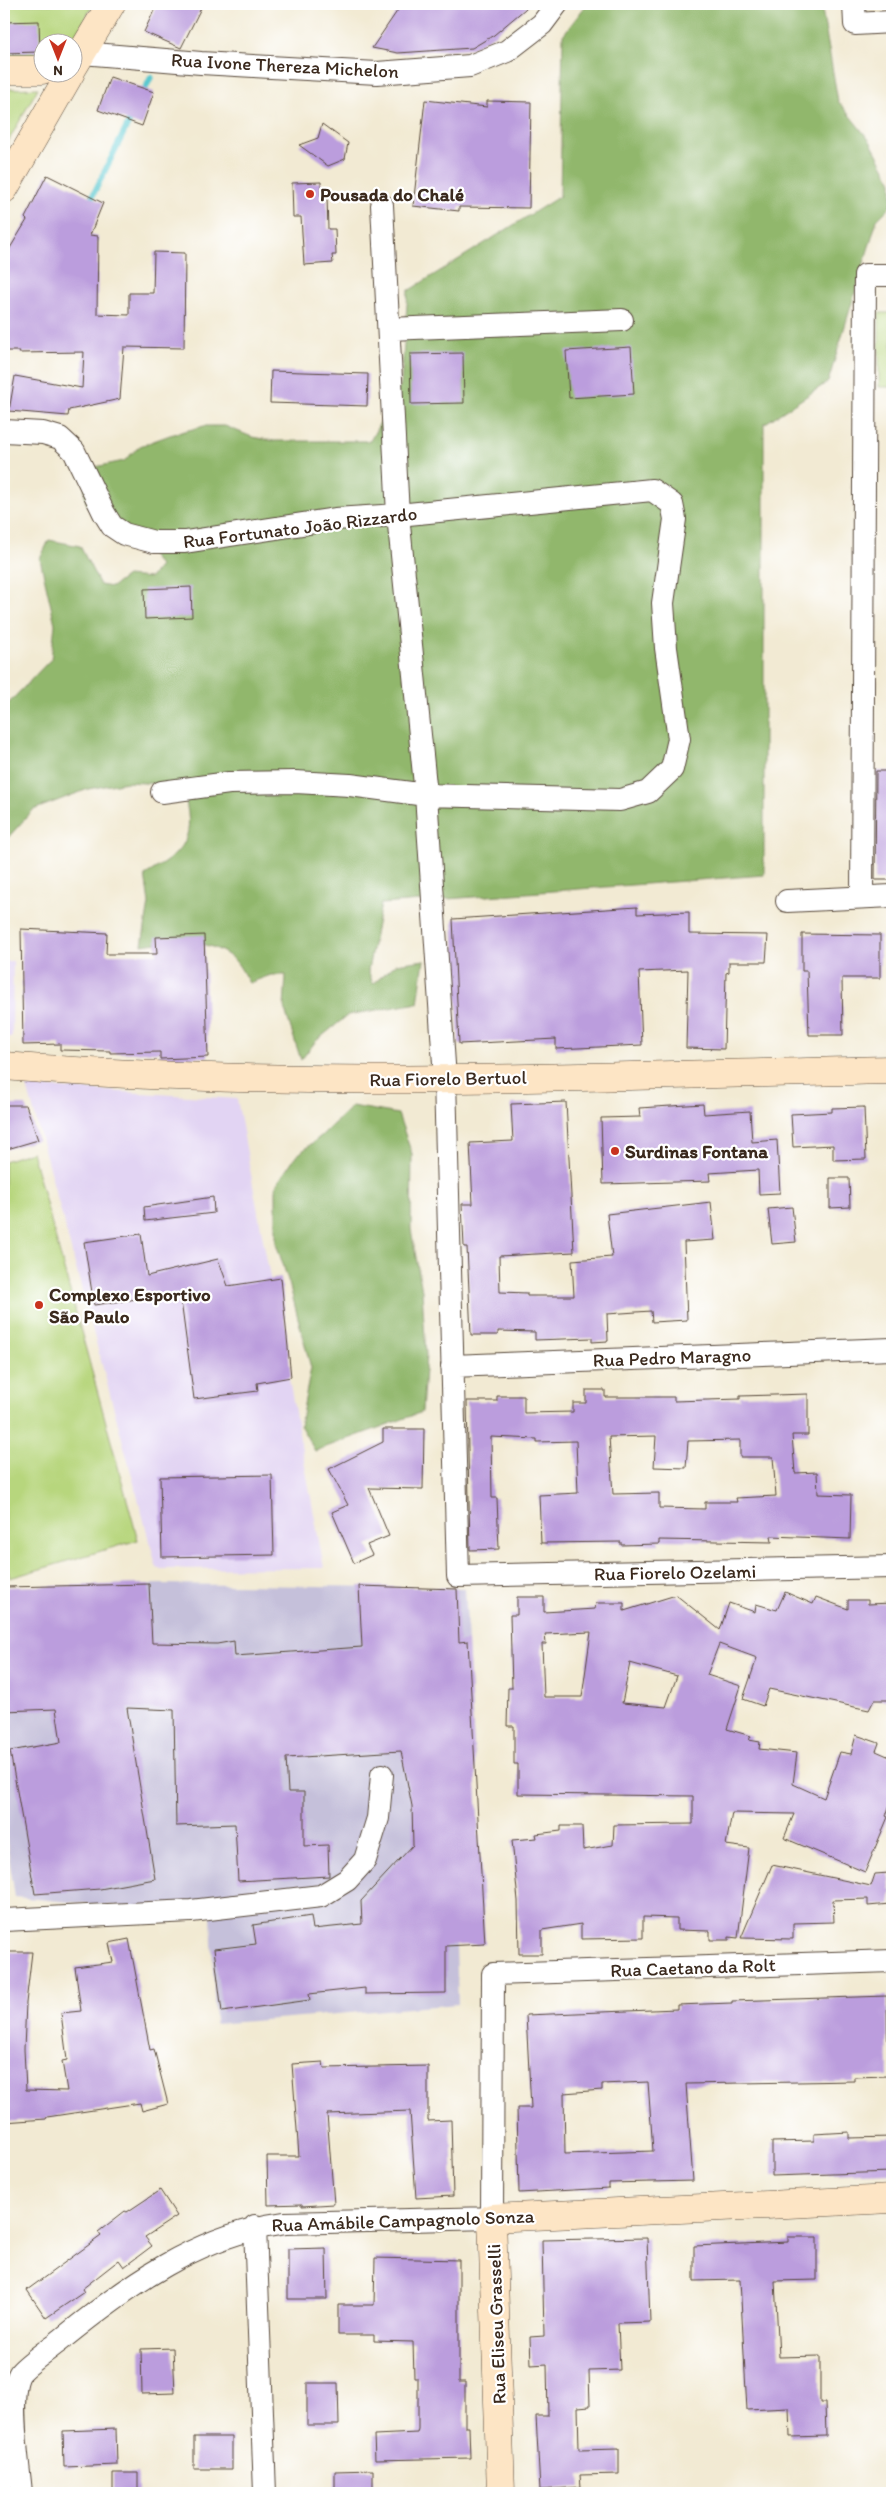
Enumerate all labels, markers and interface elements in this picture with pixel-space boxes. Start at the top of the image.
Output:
north arrow [32,32,82,82]
street label: Rua Ivone Thereza Michelon [171,48,400,83]
text: N [53,62,63,79]
place label: Pousada do Chalé [320,183,464,206]
marker: Pousada do Chalé [304,188,316,200]
street label: Rua Fortunato João Rizzardo [182,502,418,553]
street label: Rua Fiorelo Bertuol [369,1066,527,1091]
place label: Surdinas Fontana [625,1140,768,1163]
marker: Surdinas Fontana [609,1145,621,1157]
place label: Complexo Esportivo São Paulo [49,1283,211,1328]
marker: Complexo Esportivo São Paulo [33,1299,45,1311]
street label: Rua Pedro Maragno [592,1343,752,1372]
street label: Rua Fiorelo Ozelami [594,1560,756,1585]
street label: Rua Caetano da Rolt [610,1953,776,1982]
street label: Rua Amábile Campagnolo Sonza [271,2204,535,2237]
street label: Rua Eliseu Grasselli [482,2243,511,2405]

